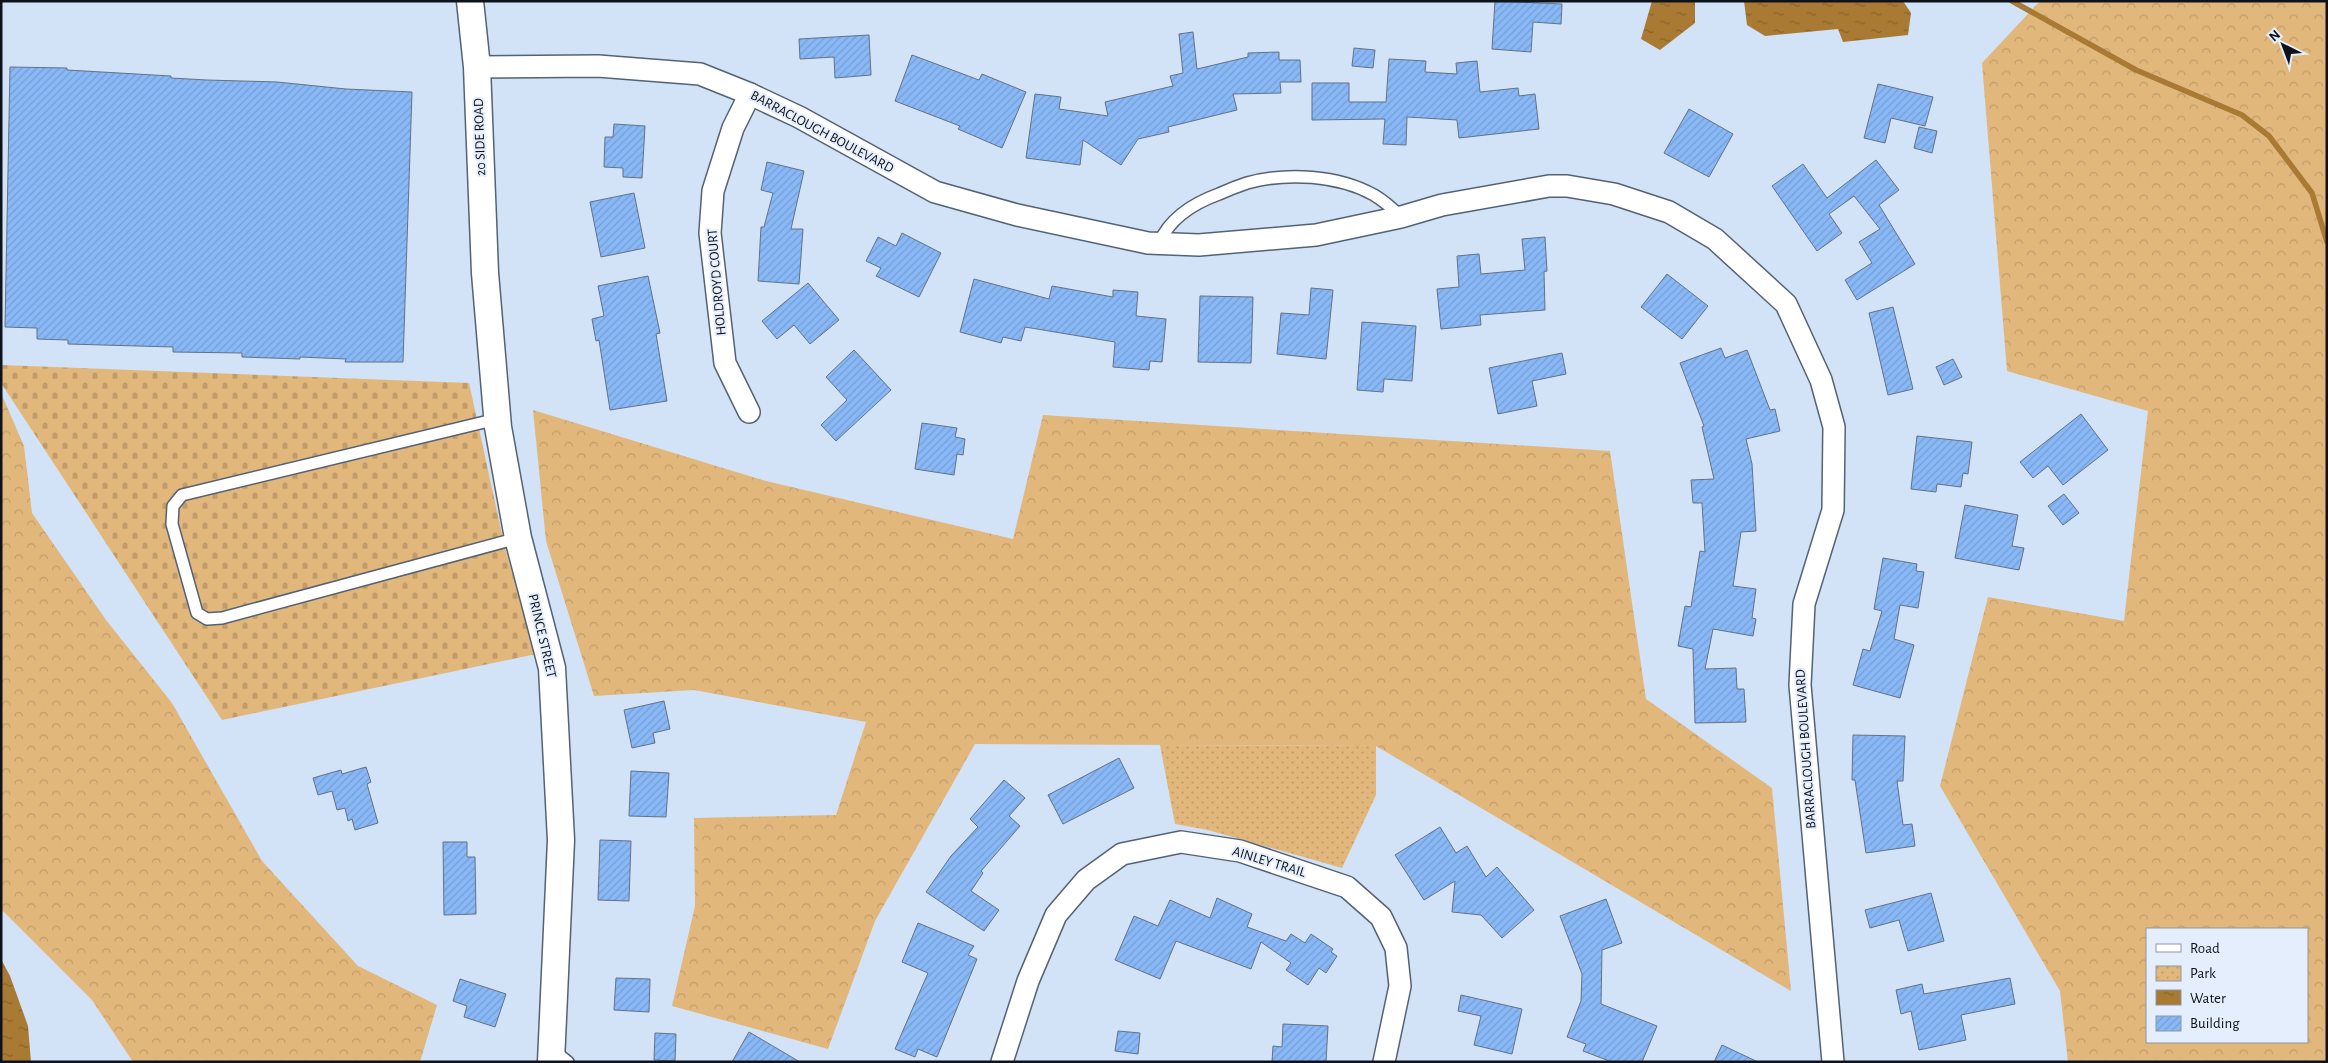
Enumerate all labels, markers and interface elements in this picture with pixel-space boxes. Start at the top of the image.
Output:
north arrow [2258,20,2308,70]
text: N [2267,28,2283,45]
street label: BARRACLOUGH BOULEVARD [748,88,896,176]
street label: 20 SIDE ROAD [472,98,488,176]
street label: HOLDROYD COURT [705,228,729,336]
street label: PRINCE STREET [526,593,559,680]
street label: BARRACLOUGH BOULEVARD [1793,669,1819,829]
street label: AINLEY TRAIL [1231,844,1308,880]
legend [2146,928,2308,1043]
text: Road [2190,941,2220,956]
text: Park [2190,966,2216,981]
text: Water [2190,991,2226,1006]
text: Building [2190,1016,2240,1031]

